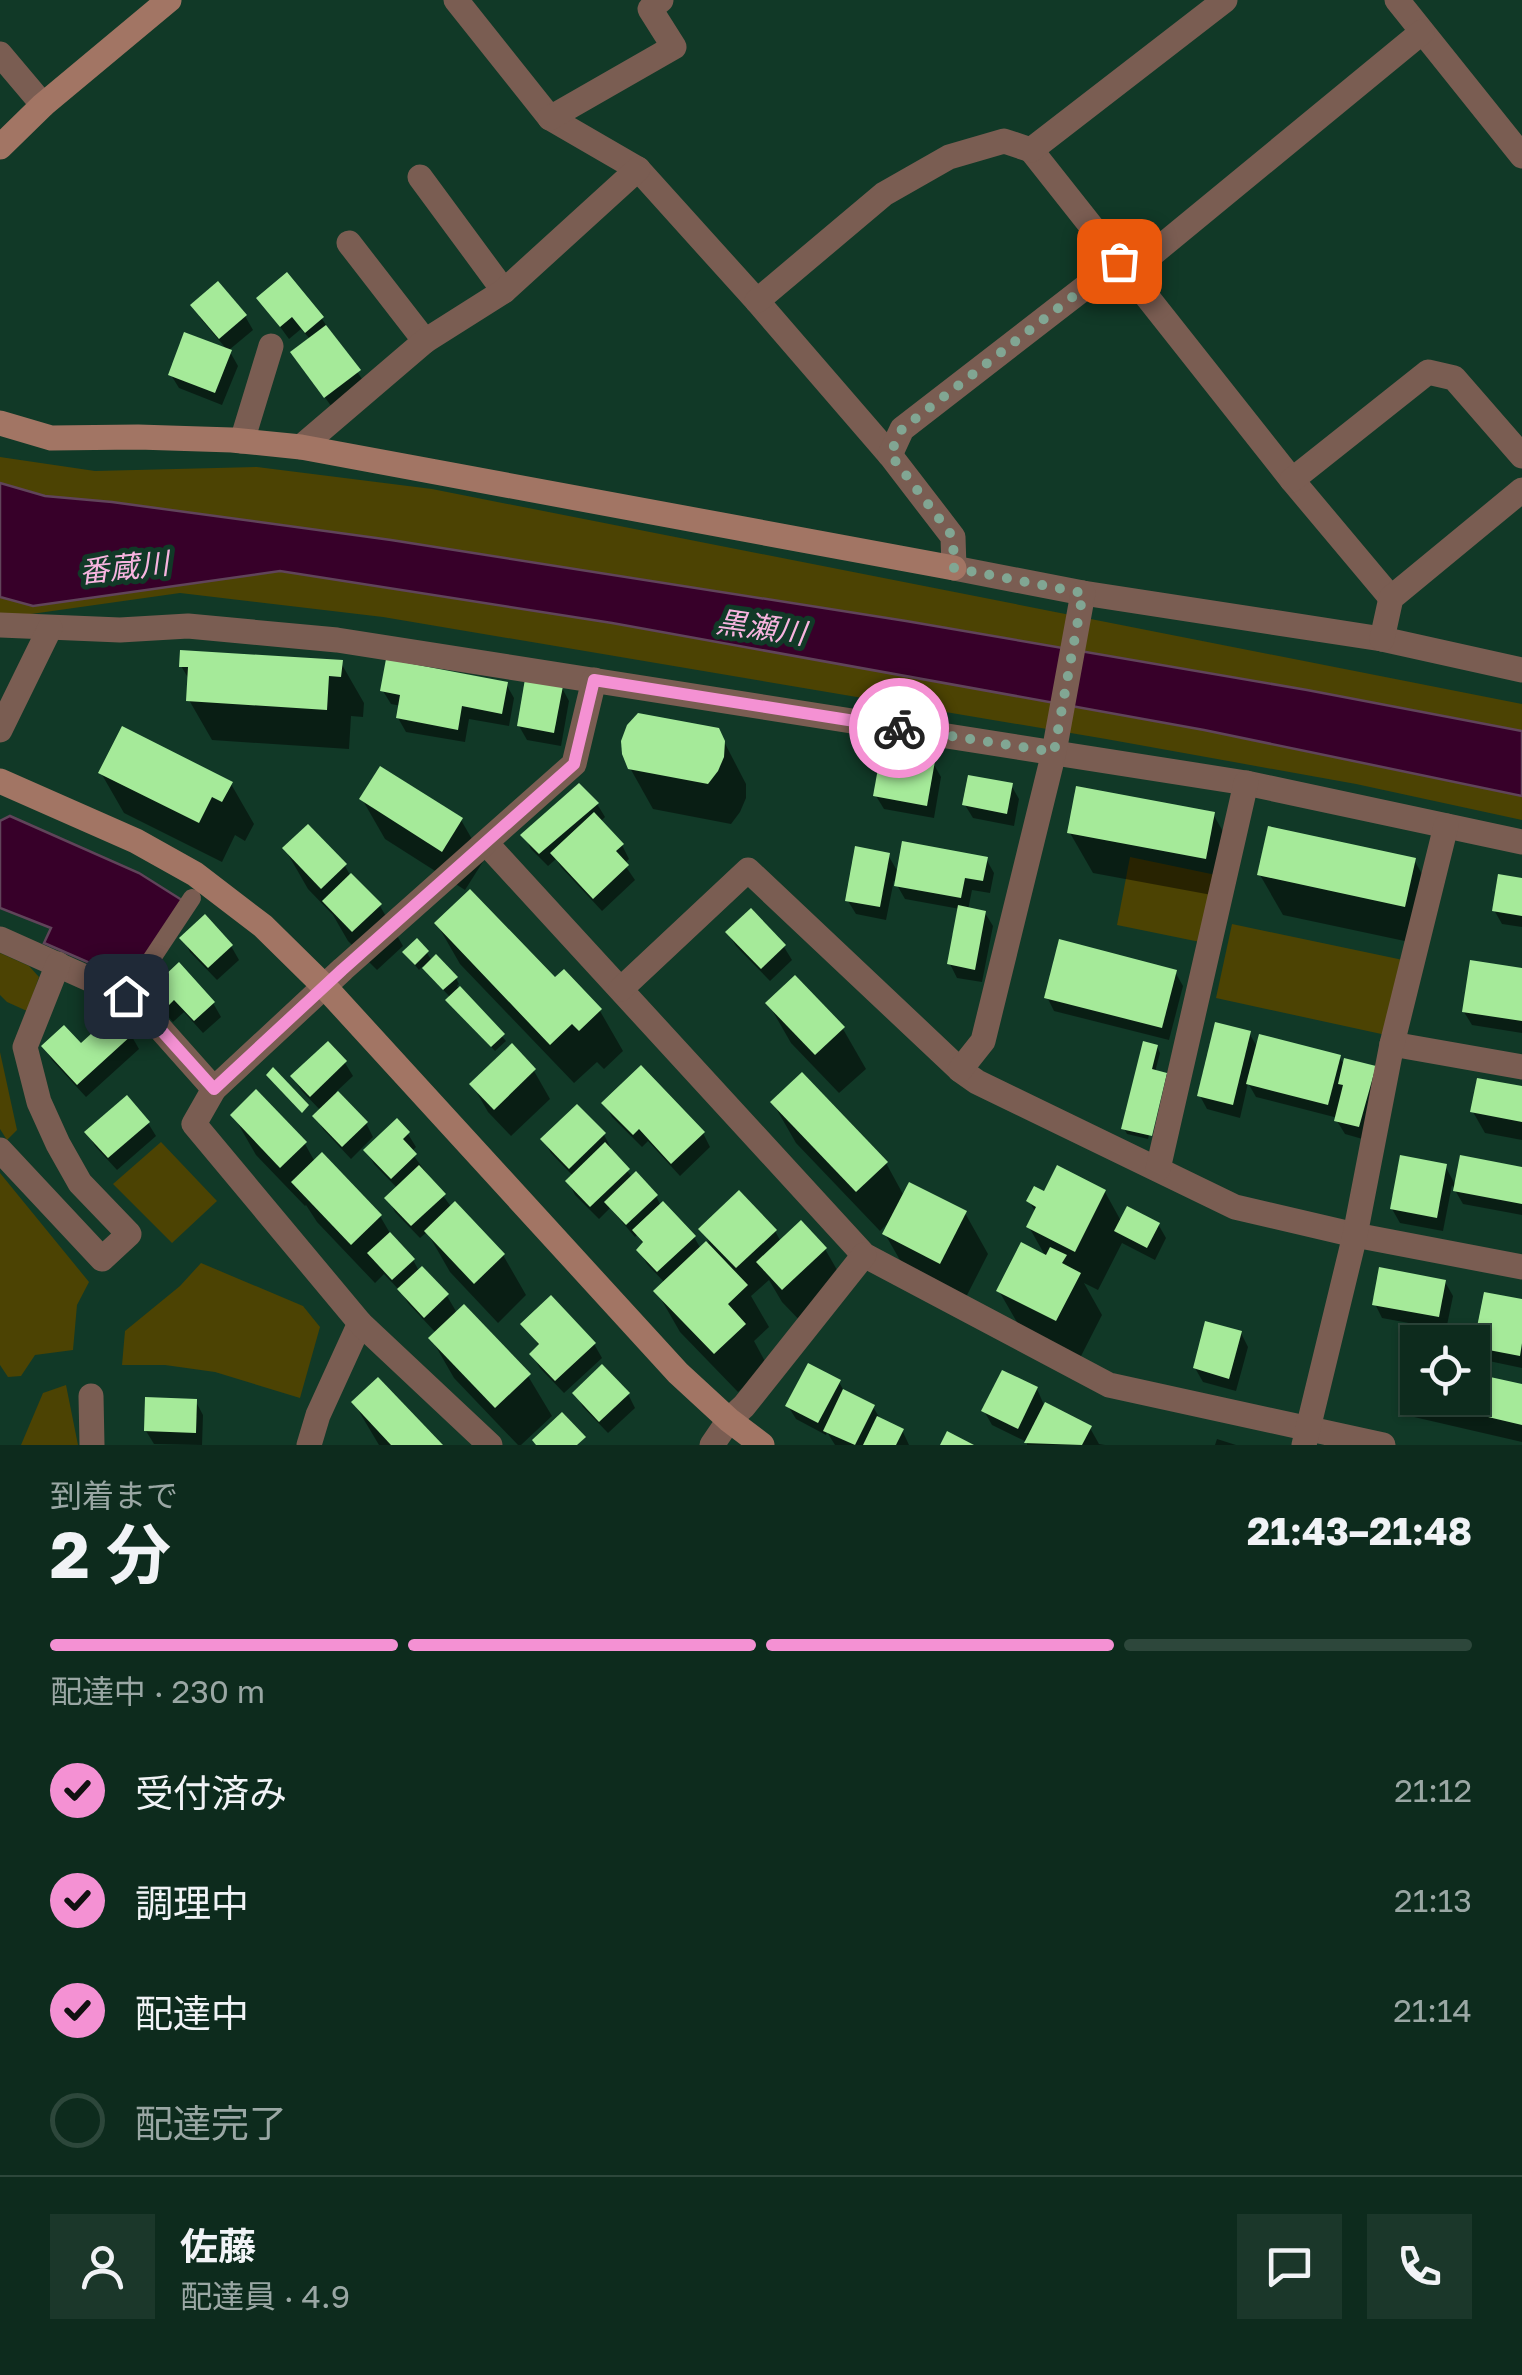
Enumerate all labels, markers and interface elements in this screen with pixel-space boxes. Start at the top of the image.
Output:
pin [1077,219,1162,304]
icon: bag [1092,234,1147,289]
water label: 番蔵川 [77,544,174,590]
water label: 黒瀬川 [714,603,811,652]
courier [849,678,949,778]
icon: bike [872,701,927,756]
pin [84,954,169,1039]
icon: home [99,969,154,1024]
map controls [1400,1325,1490,1415]
button: locate [1400,1325,1490,1415]
text: 到着まで [50,1476,178,1514]
text: 21:43–21:48 [1247,1508,1472,1553]
text: 2 分 [50,1514,171,1592]
text: 配達中 · 230 m [50,1672,265,1710]
icon: check [50,1763,105,1818]
text: 受付済み [135,1770,287,1815]
text: 21:12 [1394,1771,1472,1809]
icon: check [50,1873,105,1928]
text: 調理中 [135,1880,249,1925]
text: 21:13 [1394,1881,1472,1919]
icon: check [50,1983,105,2038]
text: 配達中 [135,1990,249,2035]
text: 21:14 [1393,1991,1472,2029]
text: 配達完了 [135,2100,287,2145]
button: person [50,2214,155,2319]
button: chat [1237,2214,1342,2319]
button: phone [1367,2214,1472,2319]
text: 佐藤 [180,2223,256,2268]
text: 配達員 · 4.9 [180,2277,350,2315]

